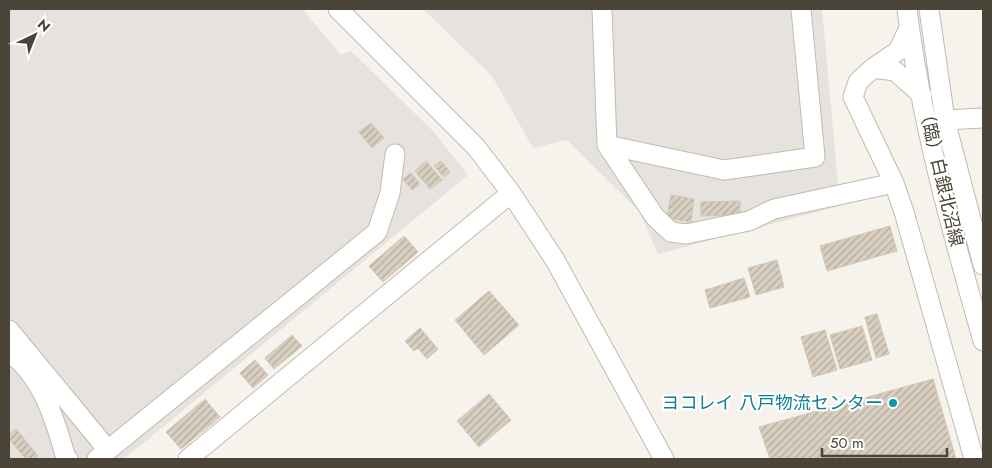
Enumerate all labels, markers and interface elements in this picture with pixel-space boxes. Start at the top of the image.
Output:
north arrow [10,10,60,60]
text: N [33,14,55,37]
street label: （臨）白銀北沼線 [912,103,970,249]
place label: ヨコレイ 八戸物流センター [662,390,883,416]
marker: ヨコレイ 八戸物流センター [887,397,899,409]
scale bar [822,426,947,458]
text: 50 m [830,432,864,454]

